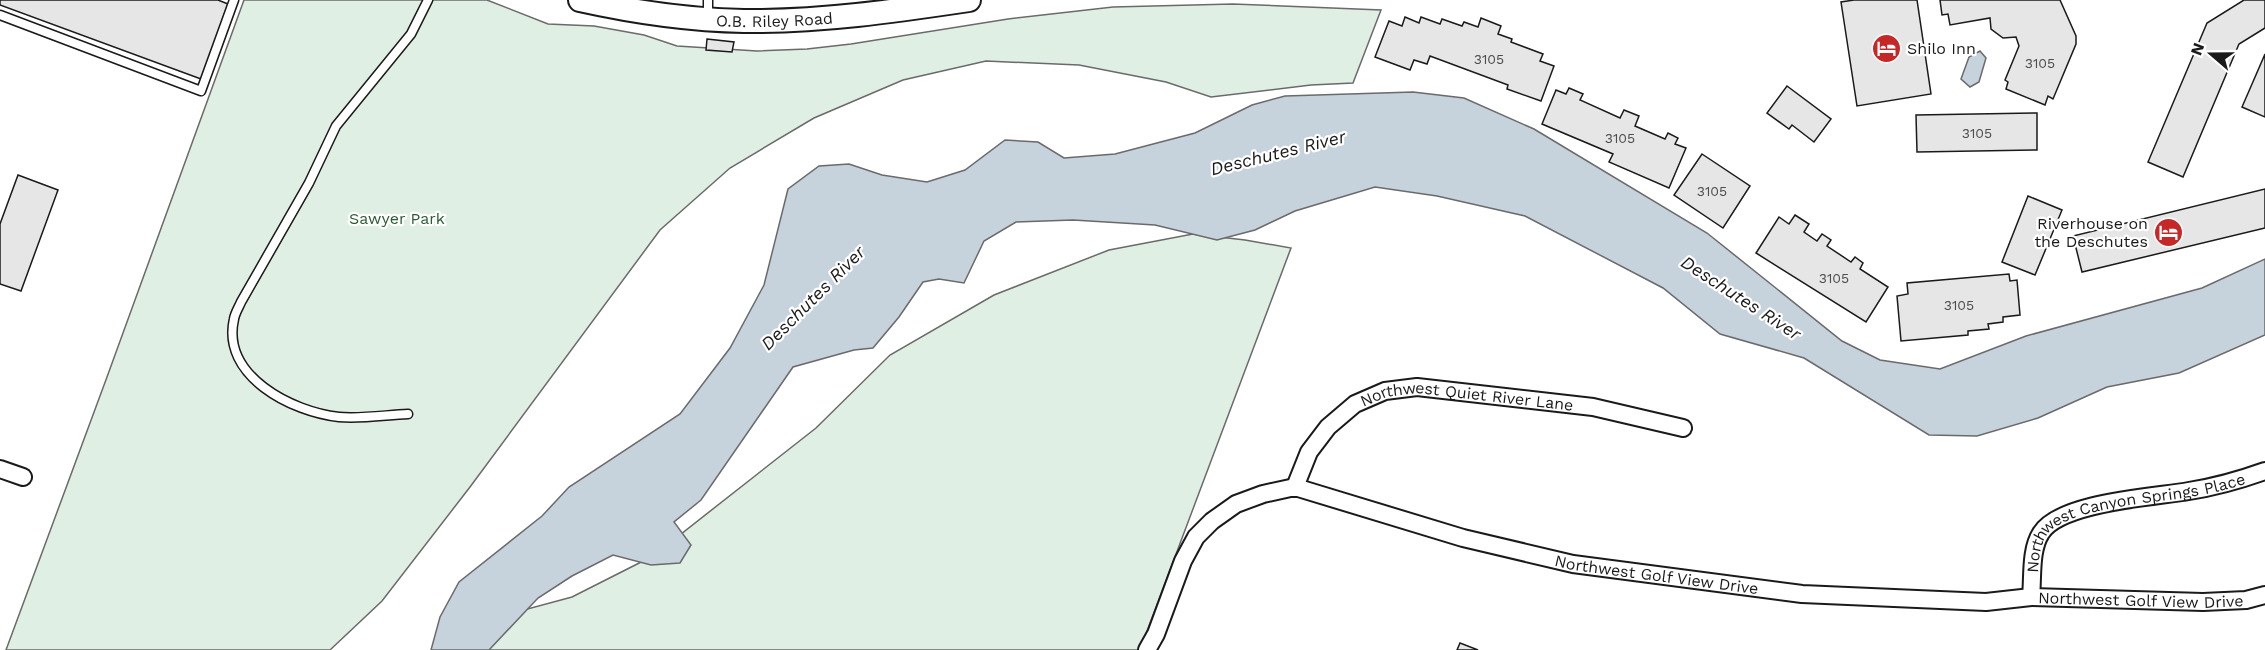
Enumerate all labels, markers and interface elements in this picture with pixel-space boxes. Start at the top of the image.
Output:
street label: O.B. Riley Road [715,8,834,31]
north arrow [2181,24,2241,84]
hotel icon: Shilo Inn [1870,32,1902,64]
place label: Shilo Inn [1907,39,1976,58]
text: N [2186,40,2208,58]
house number: 3105 [1474,51,1504,67]
house number: 3105 [2025,55,2055,71]
water label: Deschutes River [1208,125,1349,179]
house number: 3105 [1962,125,1992,141]
house number: 3105 [1605,130,1635,146]
house number: 3105 [1697,183,1727,199]
park label: Sawyer Park [349,209,445,228]
place label: Riverhouse on the Deschutes [2034,214,2148,251]
hotel icon: Riverhouse on the Deschutes [2153,216,2185,248]
water label: Deschutes River [756,240,870,354]
water label: Deschutes River [1677,251,1806,345]
house number: 3105 [1819,270,1849,286]
house number: 3105 [1944,297,1974,313]
street label: Northwest Quiet River Lane [1357,378,1574,415]
street label: Northwest Canyon Springs Place [2023,469,2247,573]
street label: Northwest Golf View Drive [1553,551,1760,598]
street label: Northwest Golf View Drive [2038,588,2244,612]

